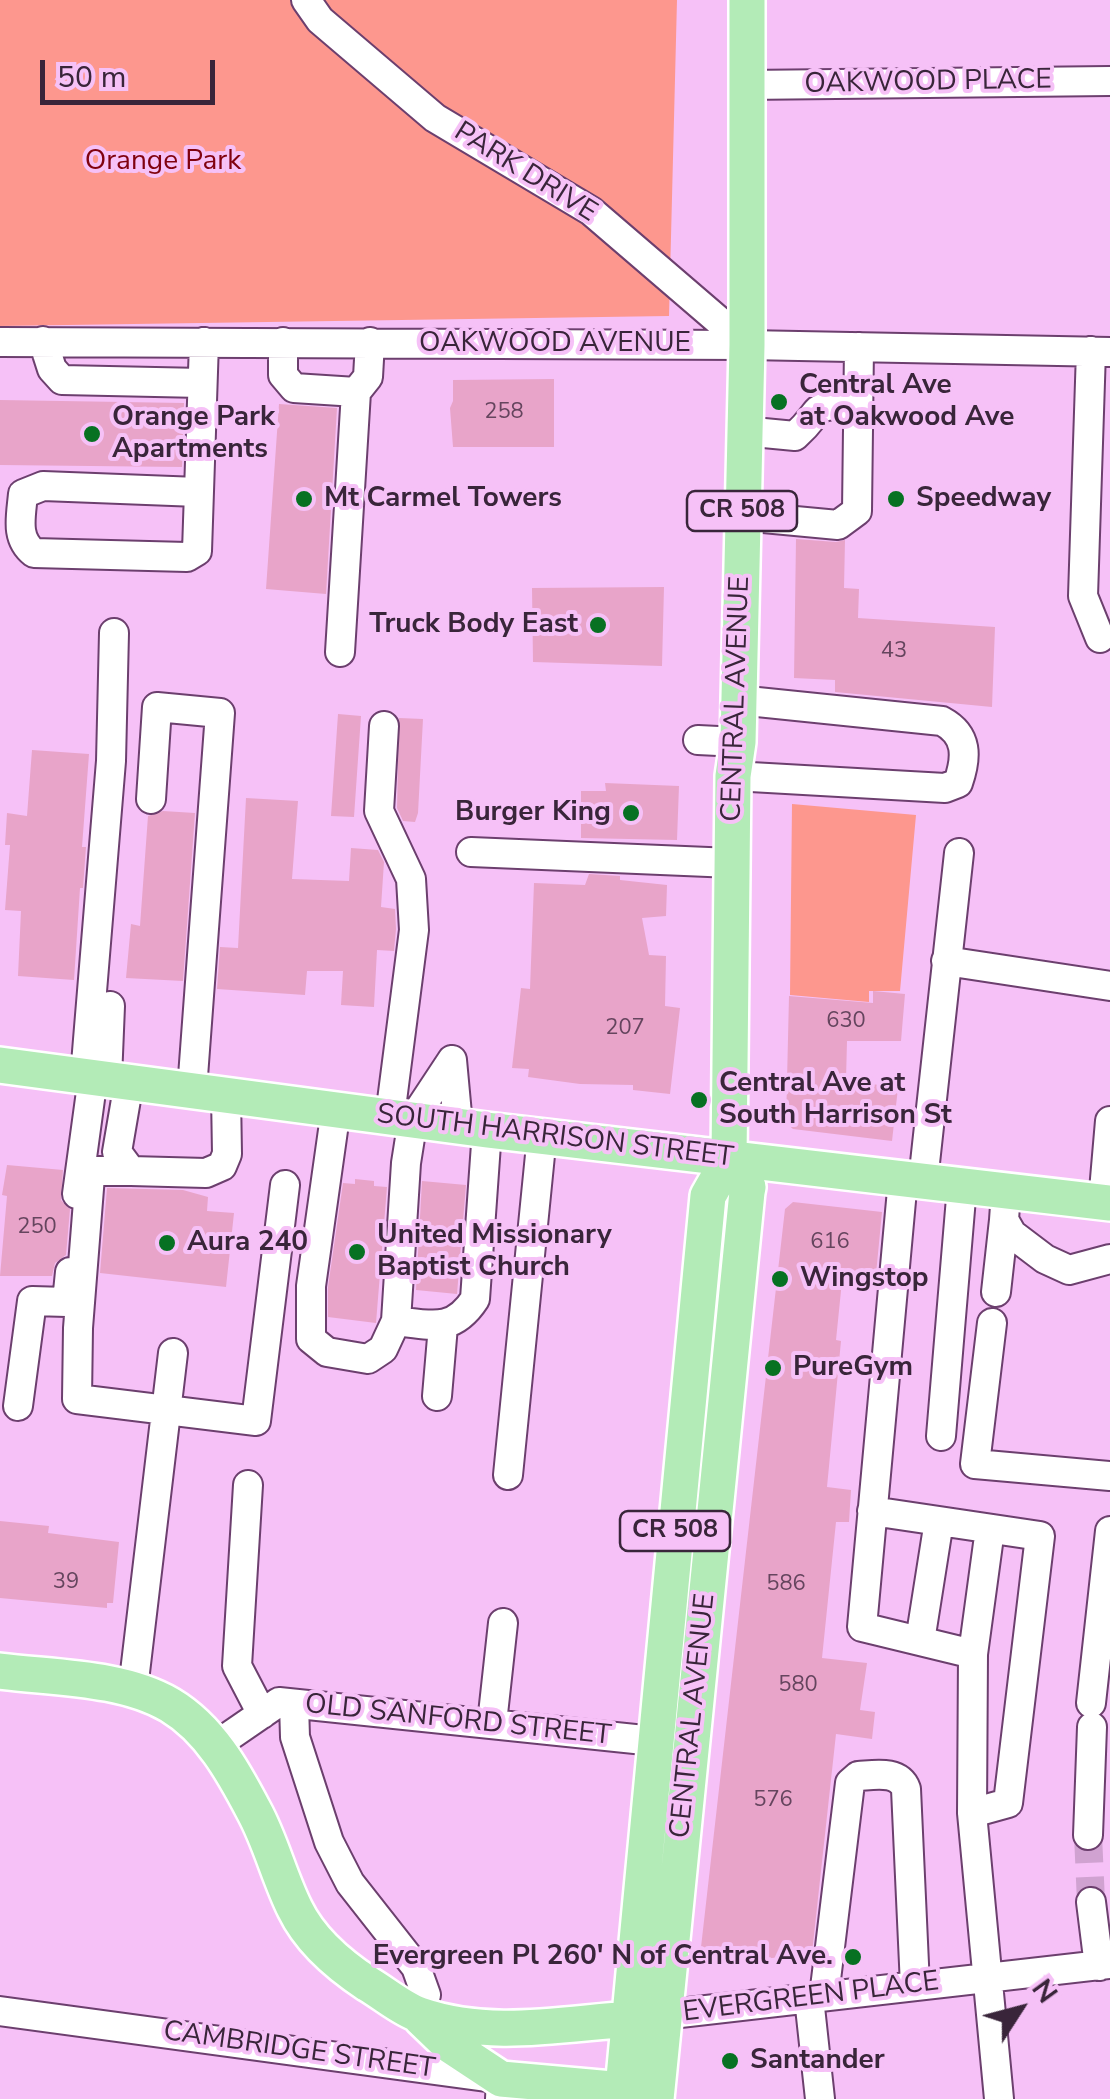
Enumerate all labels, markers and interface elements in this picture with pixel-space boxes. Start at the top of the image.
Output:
scale bar [45,40,220,102]
text: 50 m [57,57,126,98]
street label: OAKWOOD PLACE [804,64,1052,102]
street label: PARK DRIVE [447,116,603,230]
park label: Orange Park [85,145,241,179]
street label: OAKWOOD AVENUE [419,327,691,361]
place label: Central Ave at Oakwood Ave [799,369,1014,435]
marker: Central Ave at Oakwood Ave [768,391,790,413]
house number: 258 [484,400,524,426]
place label: Orange Park Apartments [112,401,275,467]
marker: Orange Park Apartments [81,423,103,445]
place label: Mt Carmel Towers [324,482,562,516]
place label: Speedway [916,482,1051,516]
marker: Mt Carmel Towers [293,488,315,510]
marker: Speedway [885,488,907,510]
road number: CR 508 [687,491,797,531]
street label: CENTRAL AVENUE [716,576,758,822]
place label: Truck Body East [369,608,578,642]
marker: Truck Body East [587,614,609,636]
house number: 43 [881,639,907,665]
place label: Burger King [455,796,611,830]
marker: Burger King [620,802,642,824]
house number: 630 [826,1009,866,1035]
house number: 207 [605,1016,645,1042]
place label: Central Ave at South Harrison St [719,1067,952,1133]
marker: Central Ave at South Harrison St [688,1089,710,1111]
street label: SOUTH HARRISON STREET [375,1098,735,1176]
house number: 250 [17,1215,57,1241]
place label: United Missionary Baptist Church [377,1219,612,1285]
place label: Aura 240 [187,1226,308,1260]
house number: 616 [810,1230,850,1256]
marker: Aura 240 [156,1232,178,1254]
marker: United Missionary Baptist Church [346,1241,368,1263]
place label: Wingstop [800,1262,929,1296]
marker: Wingstop [769,1268,791,1290]
place label: PureGym [793,1351,913,1385]
marker: PureGym [762,1357,784,1379]
road number: CR 508 [620,1511,730,1551]
house number: 39 [53,1570,79,1596]
house number: 586 [766,1572,806,1598]
street label: CENTRAL AVENUE [664,1592,724,1840]
house number: 580 [778,1673,818,1699]
street label: OLD SANFORD STREET [303,1688,613,1754]
house number: 576 [753,1788,793,1814]
place label: Evergreen Pl 260' N of Central Ave. [373,1940,833,1974]
marker: Evergreen Pl 260' N of Central Ave. [842,1946,864,1968]
north arrow [970,1959,1070,2059]
street label: EVERGREEN PLACE [681,1966,941,2030]
text: N [1023,1972,1066,2011]
street label: CAMBRIDGE STREET [161,2015,437,2087]
place label: Santander [750,2044,885,2078]
marker: Santander [719,2050,741,2072]

